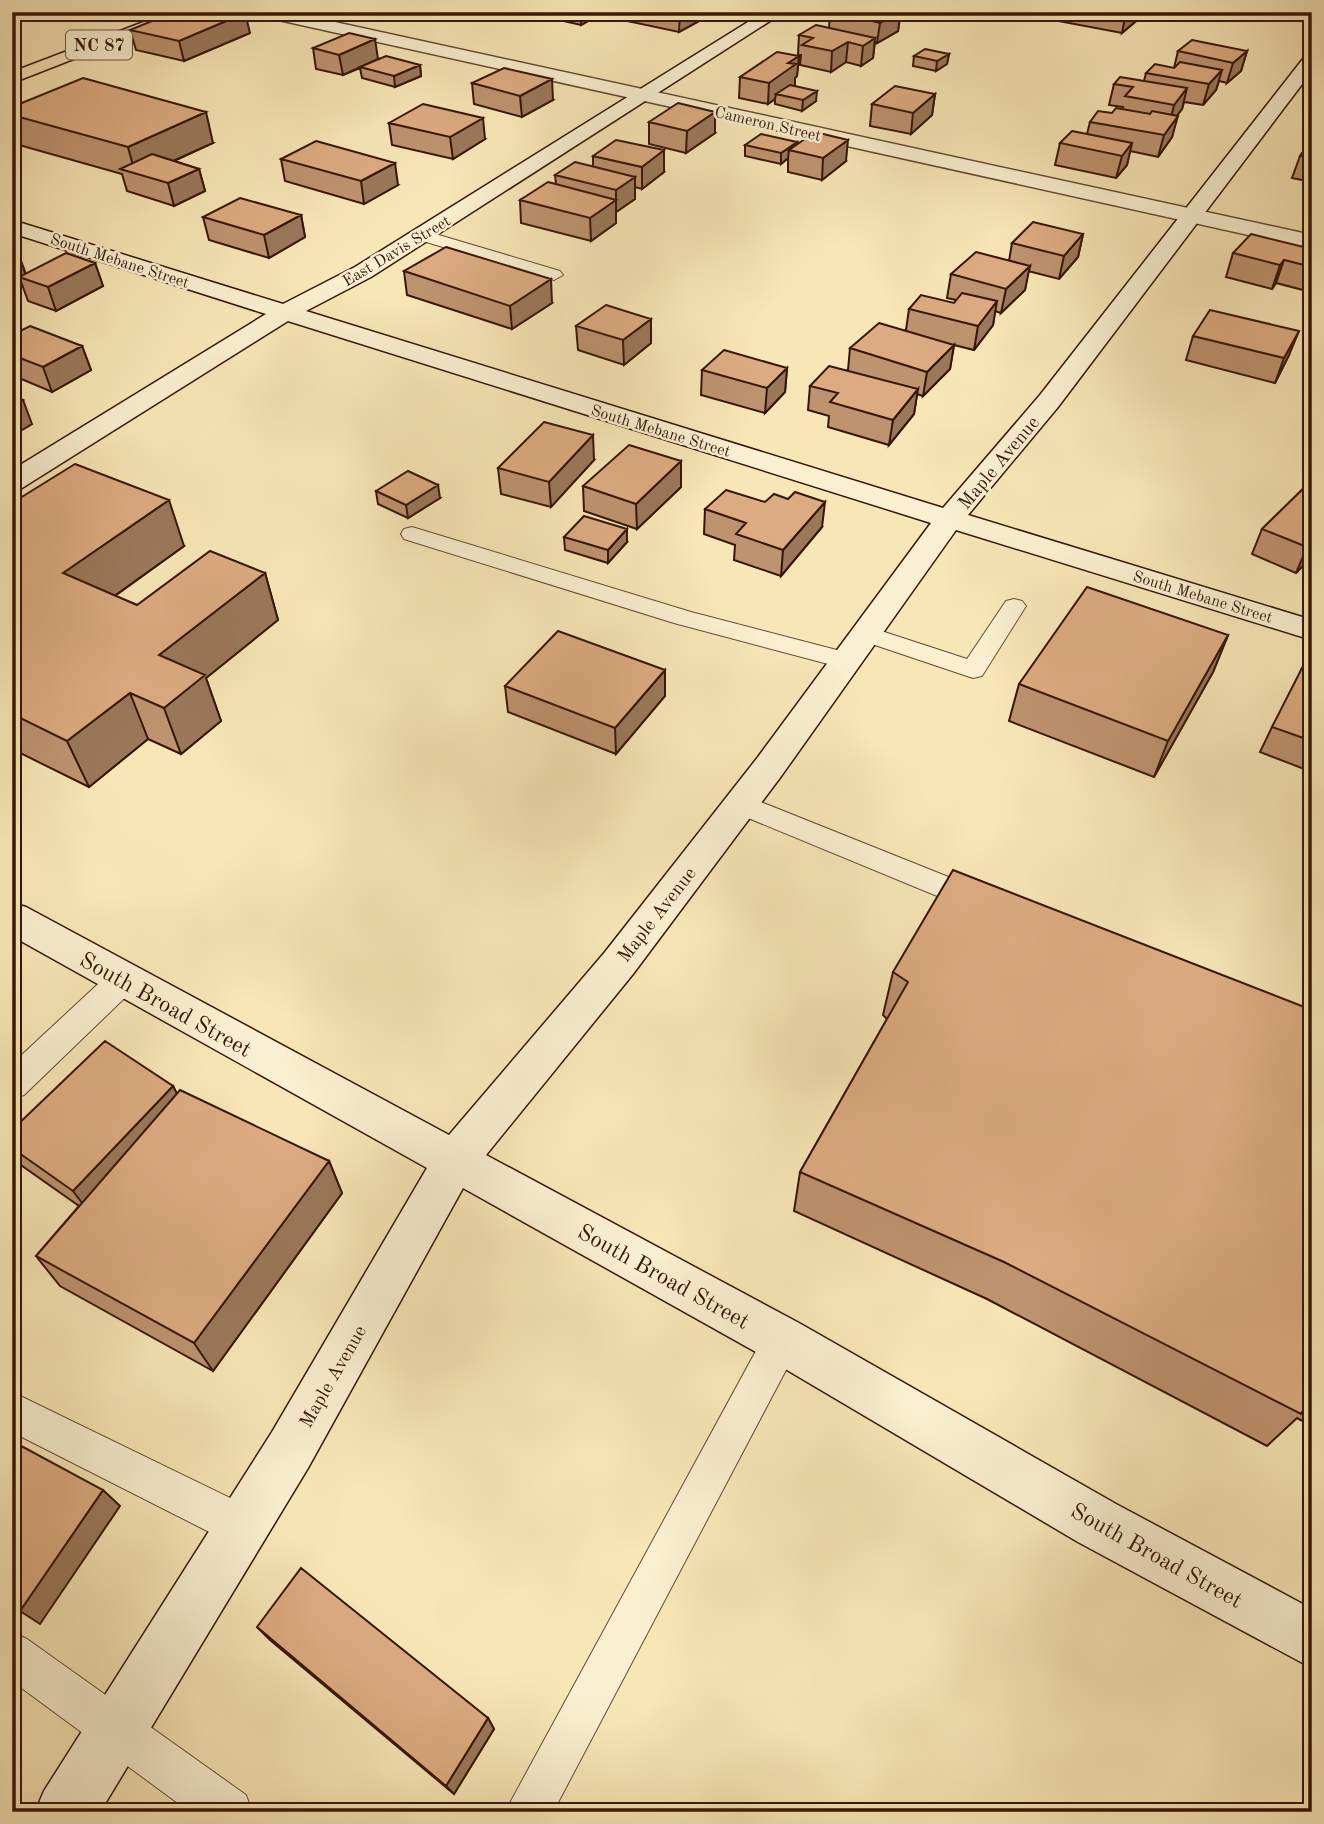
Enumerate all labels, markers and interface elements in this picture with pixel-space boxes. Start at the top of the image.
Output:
road number: NC 87 [66,31,132,60]
street label: Cameron Street [713,105,823,145]
street label: East Davis Street [340,213,454,290]
street label: South Mebane Street [48,232,191,292]
street label: South Mebane Street [589,403,732,461]
street label: Maple Avenue [956,414,1044,514]
street label: South Mebane Street [1131,569,1274,627]
street label: Maple Avenue [615,865,701,967]
street label: South Broad Street [76,949,255,1062]
street label: South Broad Street [574,1221,753,1334]
street label: Maple Avenue [297,1323,371,1432]
street label: South Broad Street [1067,1500,1246,1613]

